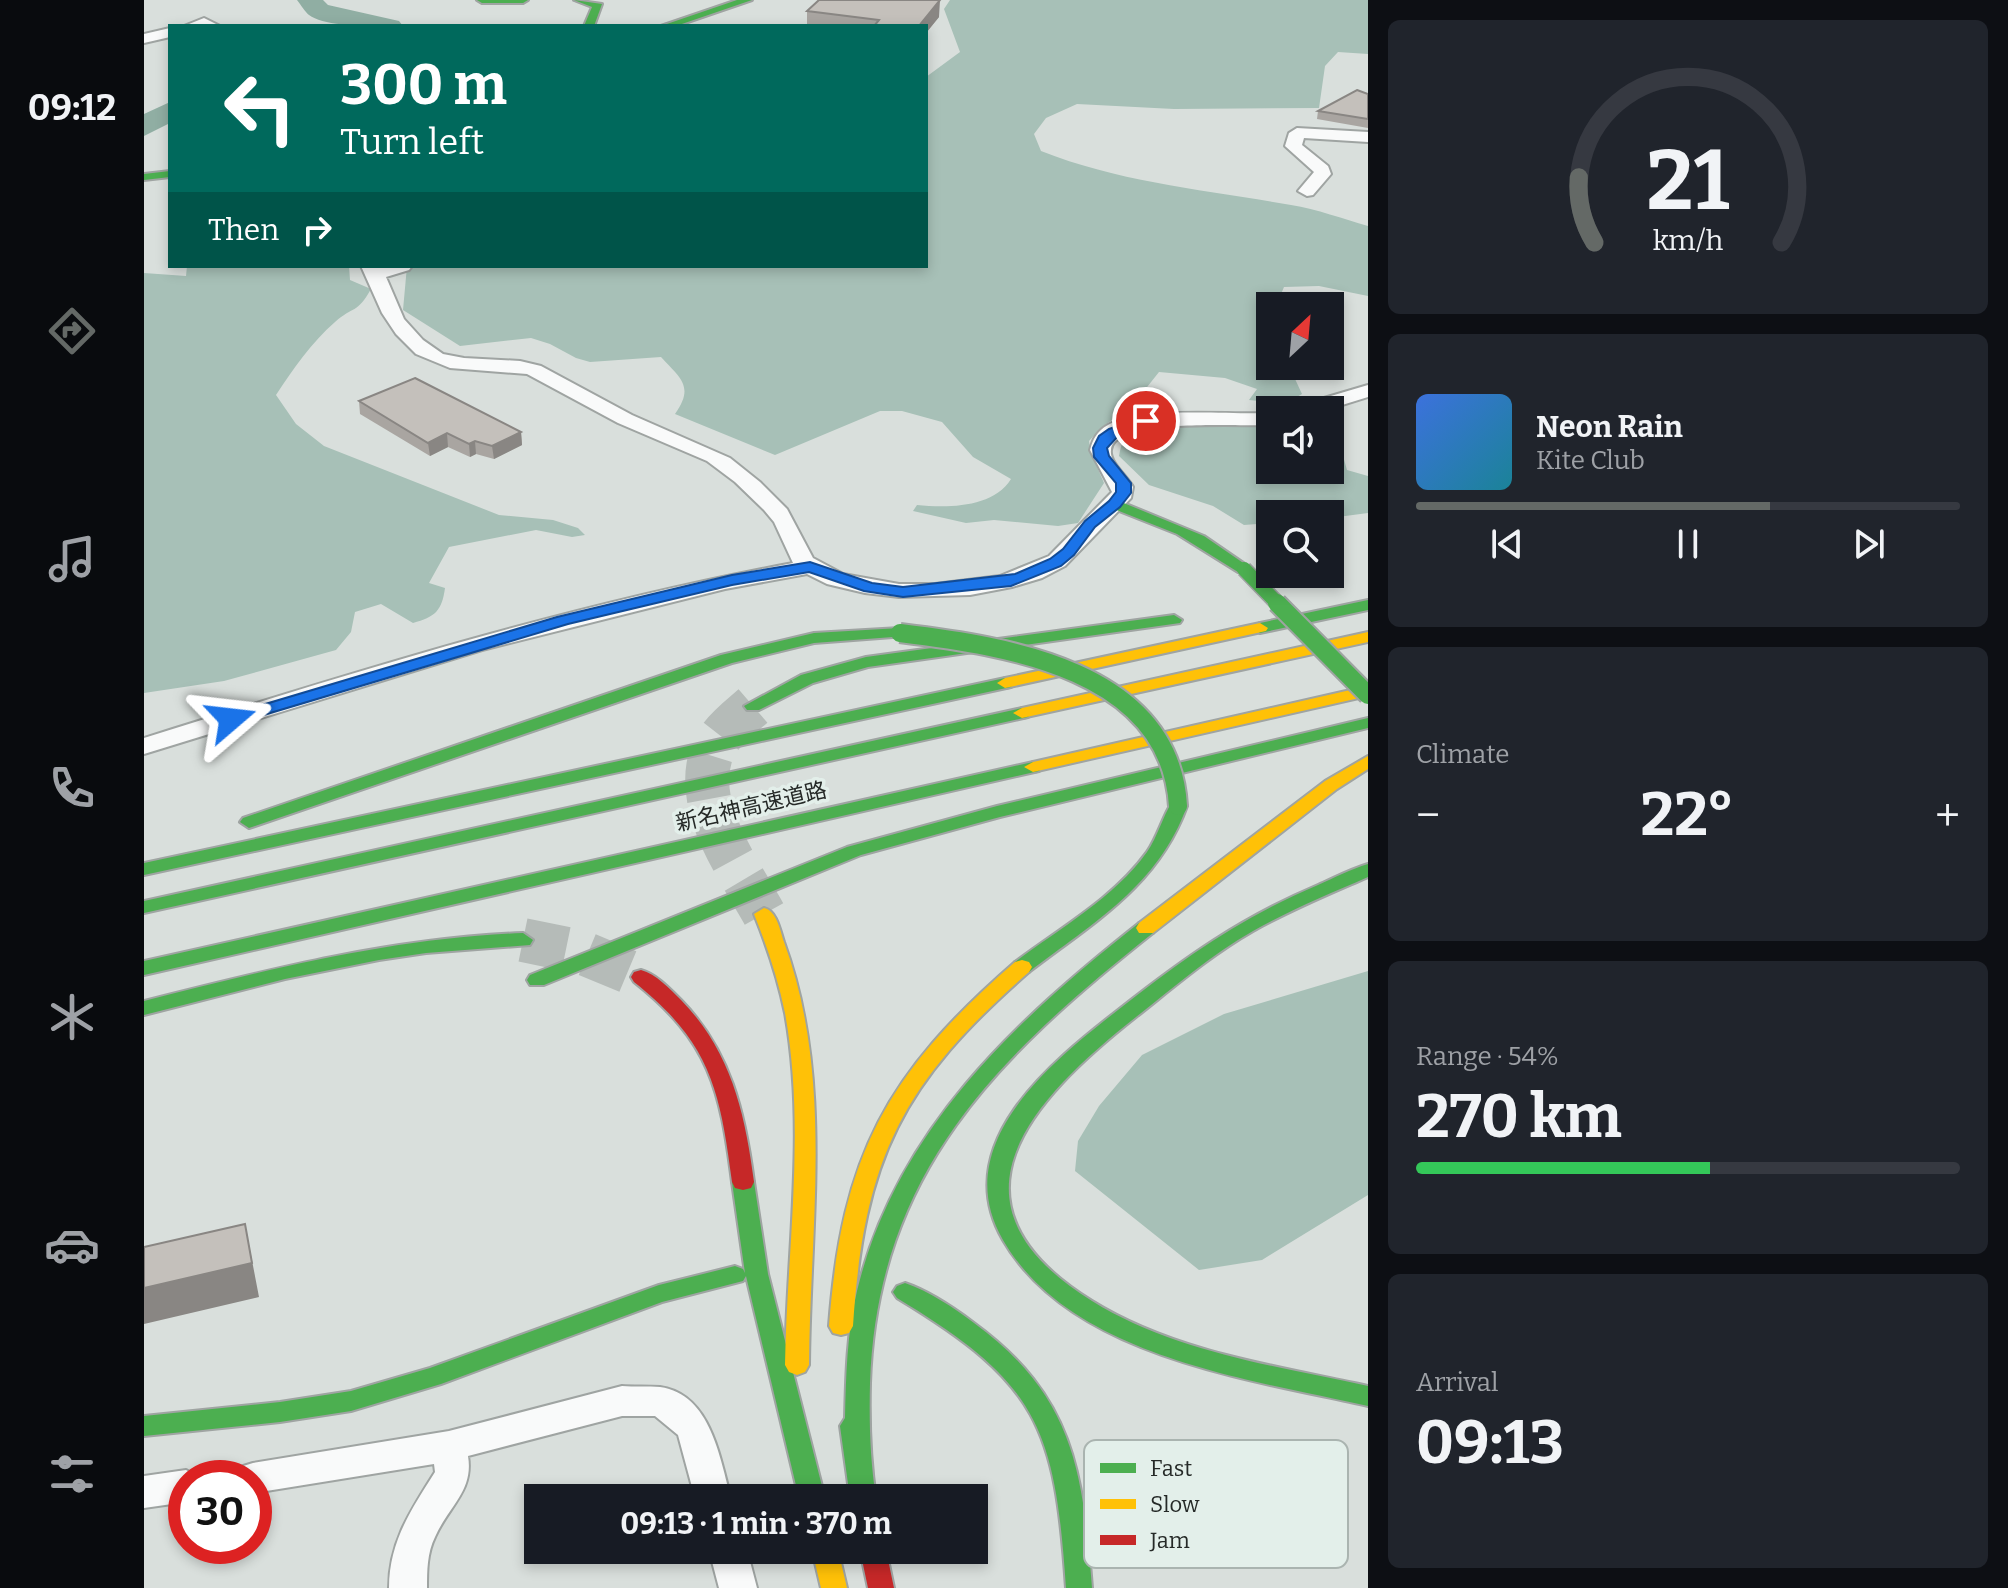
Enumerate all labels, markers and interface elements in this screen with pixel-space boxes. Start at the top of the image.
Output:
text: 300 m [340,52,507,119]
icon: left [208,56,312,160]
text: 09:12 [28,86,116,130]
text: Turn left [340,120,484,164]
text: 21 [1647,130,1729,230]
icon: right [295,208,339,252]
text: Then [208,212,279,248]
text: km/h [1653,223,1724,258]
north arrow [1256,292,1344,380]
map controls [1256,292,1344,588]
icon: directions [44,303,100,359]
pin [1112,387,1180,455]
button: sound [1256,396,1344,484]
icon: arrive [1124,399,1168,443]
text: Neon Rain [1536,409,1683,445]
text: Kite Club [1536,445,1645,476]
button: search [1256,500,1344,588]
icon: previous [1485,522,1529,566]
icon: pause [1666,522,1710,566]
icon: next [1847,522,1891,566]
icon: music [44,531,100,587]
position arrow [189,677,273,761]
text: Climate [1416,739,1510,770]
icon: phone [44,760,100,816]
street label: 新名神高速道路 [673,776,829,837]
text: 22° [1641,779,1735,851]
text: − [1416,789,1440,842]
text: + [1935,789,1960,842]
icon: climate [44,989,100,1045]
text: Range · 54% [1416,1041,1559,1072]
text: 270 km [1416,1081,1622,1153]
icon: car [44,1217,100,1273]
text: Arrival [1416,1367,1498,1398]
text: 09:13 [1416,1407,1564,1479]
legend [1084,1440,1348,1568]
icon: filters [44,1446,100,1502]
text: Fast [1150,1455,1192,1482]
speed limit sign: 30 [168,1460,272,1564]
text: Slow [1150,1491,1200,1518]
text: 09:13 · 1 min · 370 m [620,1506,892,1542]
text: Jam [1149,1527,1190,1554]

